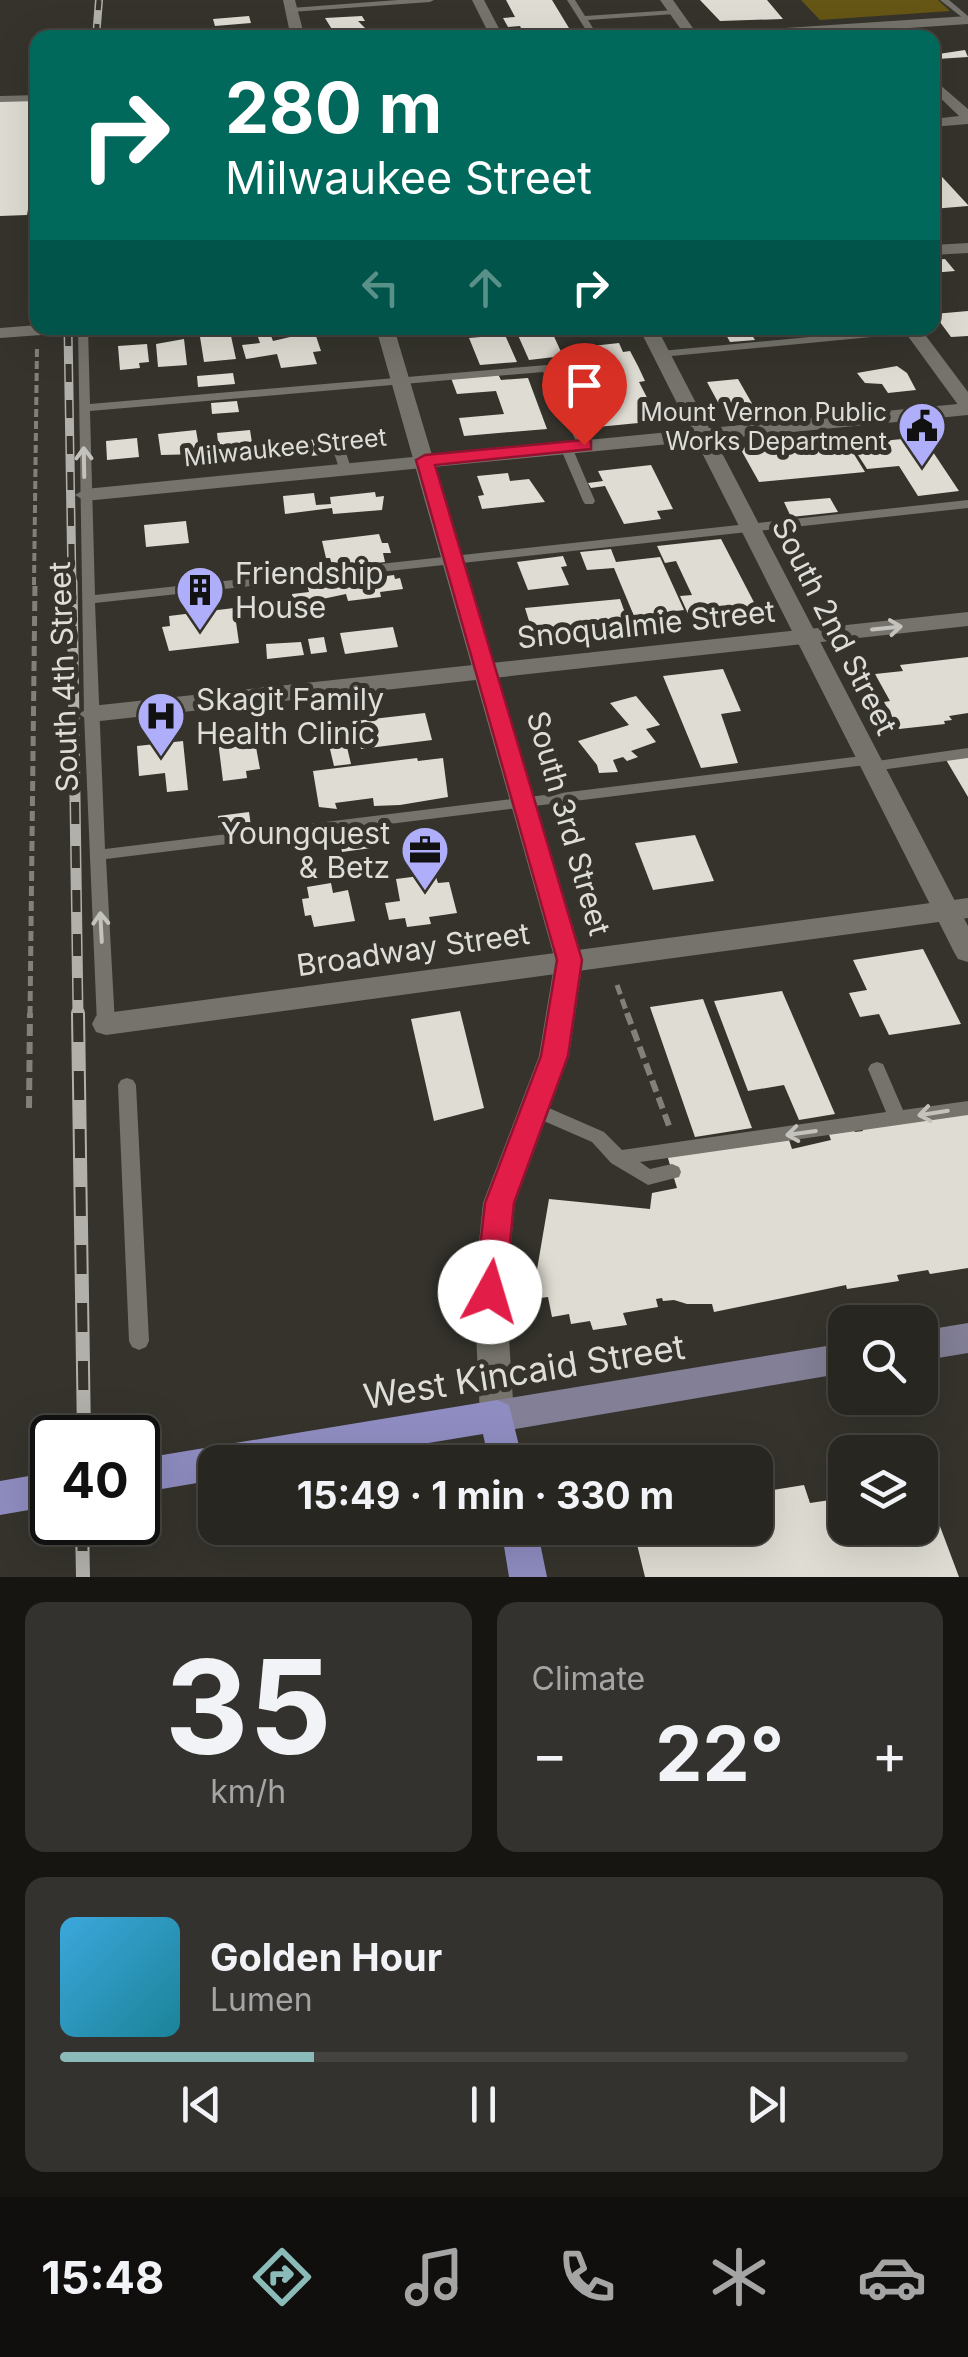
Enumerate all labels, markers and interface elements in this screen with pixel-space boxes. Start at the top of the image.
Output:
text: 280 m [225,65,442,150]
icon: right [60,70,190,200]
text: Milwaukee Street [225,150,592,205]
icon: left [353,260,408,315]
icon: ahead [458,260,513,315]
icon: right [563,260,618,315]
pin [542,343,627,446]
icon: arrive [557,358,612,413]
place label: Mount Vernon Public Works Department [640,397,887,456]
public building icon: Mount Vernon Public Works Department [896,400,948,468]
street label: Milwaukee Street [182,421,388,473]
one-way arrow [75,446,94,478]
street label: South 2nd Street [765,512,905,741]
place label: Friendship House [235,555,384,625]
street label: South 4th Street [41,561,85,793]
building icon: Friendship House [174,564,226,632]
street label: Snoqualmie Street [515,593,777,655]
one-way arrow [870,618,902,637]
place label: Skagit Family Health Clinic [196,681,384,751]
hospital icon: Skagit Family Health Clinic [135,690,187,758]
street label: South 3rd Street [520,707,618,940]
place label: Youngquest & Betz [221,815,390,885]
office icon: Youngquest & Betz [399,824,451,892]
one-way arrow [91,911,110,943]
street label: Broadway Street [294,915,532,983]
one-way arrow [917,1105,950,1123]
one-way arrow [786,1124,818,1142]
position arrow [438,1240,542,1344]
map controls [828,1305,938,1545]
button: search [828,1305,938,1415]
street label: West Kincaid Street [360,1325,688,1417]
speed limit sign: 40 [30,1415,160,1545]
button: layers [828,1435,938,1545]
text: 15:49 · 1 min · 330 m [297,1472,674,1518]
text: 35 [165,1628,332,1785]
text: Climate [532,1659,645,1698]
text: 22° [655,1708,784,1799]
text: − [532,1721,568,1787]
text: + [872,1721,908,1787]
text: km/h [210,1772,286,1811]
text: Golden Hour [210,1934,442,1980]
text: Lumen [210,1980,313,2019]
icon: previous [174,2077,229,2132]
icon: pause [456,2077,511,2132]
icon: next [739,2077,794,2132]
icon: directions [247,2242,317,2312]
icon: music [399,2242,469,2312]
icon: phone [552,2242,622,2312]
icon: climate [704,2242,774,2312]
icon: car [857,2242,927,2312]
text: 15:48 [41,2250,164,2305]

